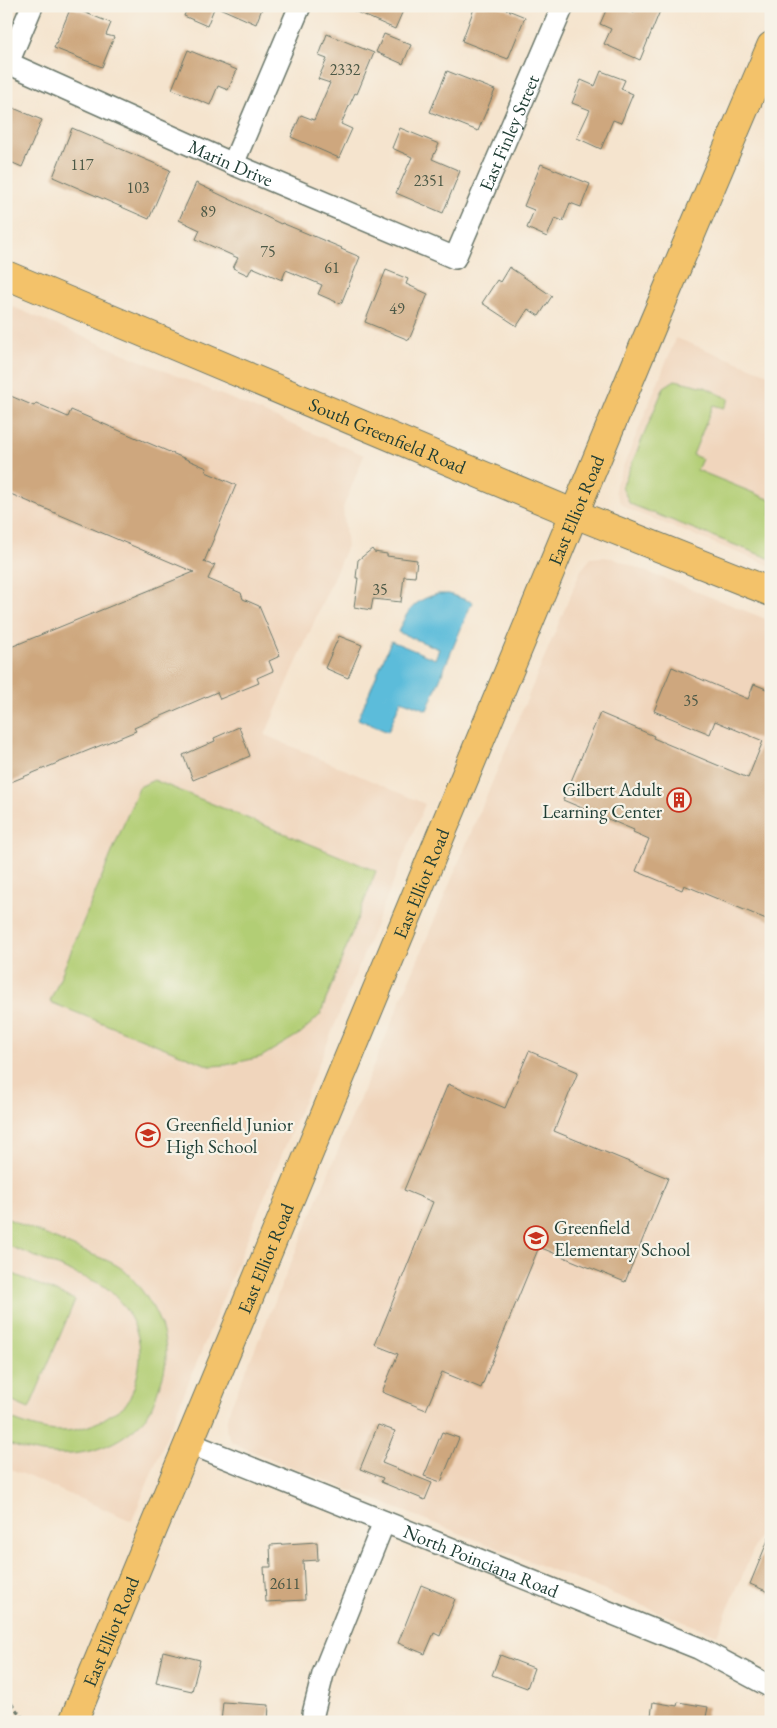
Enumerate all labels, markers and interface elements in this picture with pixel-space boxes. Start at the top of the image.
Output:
house number: 2332 [330,59,361,80]
street label: East Finley Street [473,71,545,195]
street label: Marin Drive [185,133,277,192]
house number: 117 [70,154,94,175]
house number: 2351 [414,170,444,191]
house number: 103 [126,177,150,198]
house number: 89 [200,201,216,222]
house number: 75 [260,241,276,262]
house number: 61 [324,257,340,278]
house number: 49 [389,298,405,319]
street label: South Greenfield Road [305,391,470,479]
street label: East Elliot Road [542,451,610,569]
house number: 35 [372,579,388,600]
house number: 35 [683,690,699,711]
place label: Gilbert Adult Learning Center [542,777,663,824]
building icon: Gilbert Adult Learning Center [666,787,692,813]
street label: East Elliot Road [387,824,455,942]
place label: Greenfield Junior High School [166,1112,294,1159]
school or university icon: Greenfield Junior High School [135,1122,161,1148]
street label: East Elliot Road [231,1199,299,1317]
place label: Greenfield Elementary School [554,1215,691,1262]
school or university icon: Greenfield Elementary School [523,1225,549,1251]
street label: North Poinciana Road [400,1518,563,1603]
street label: East Elliot Road [77,1572,145,1690]
house number: 2611 [270,1573,300,1594]

